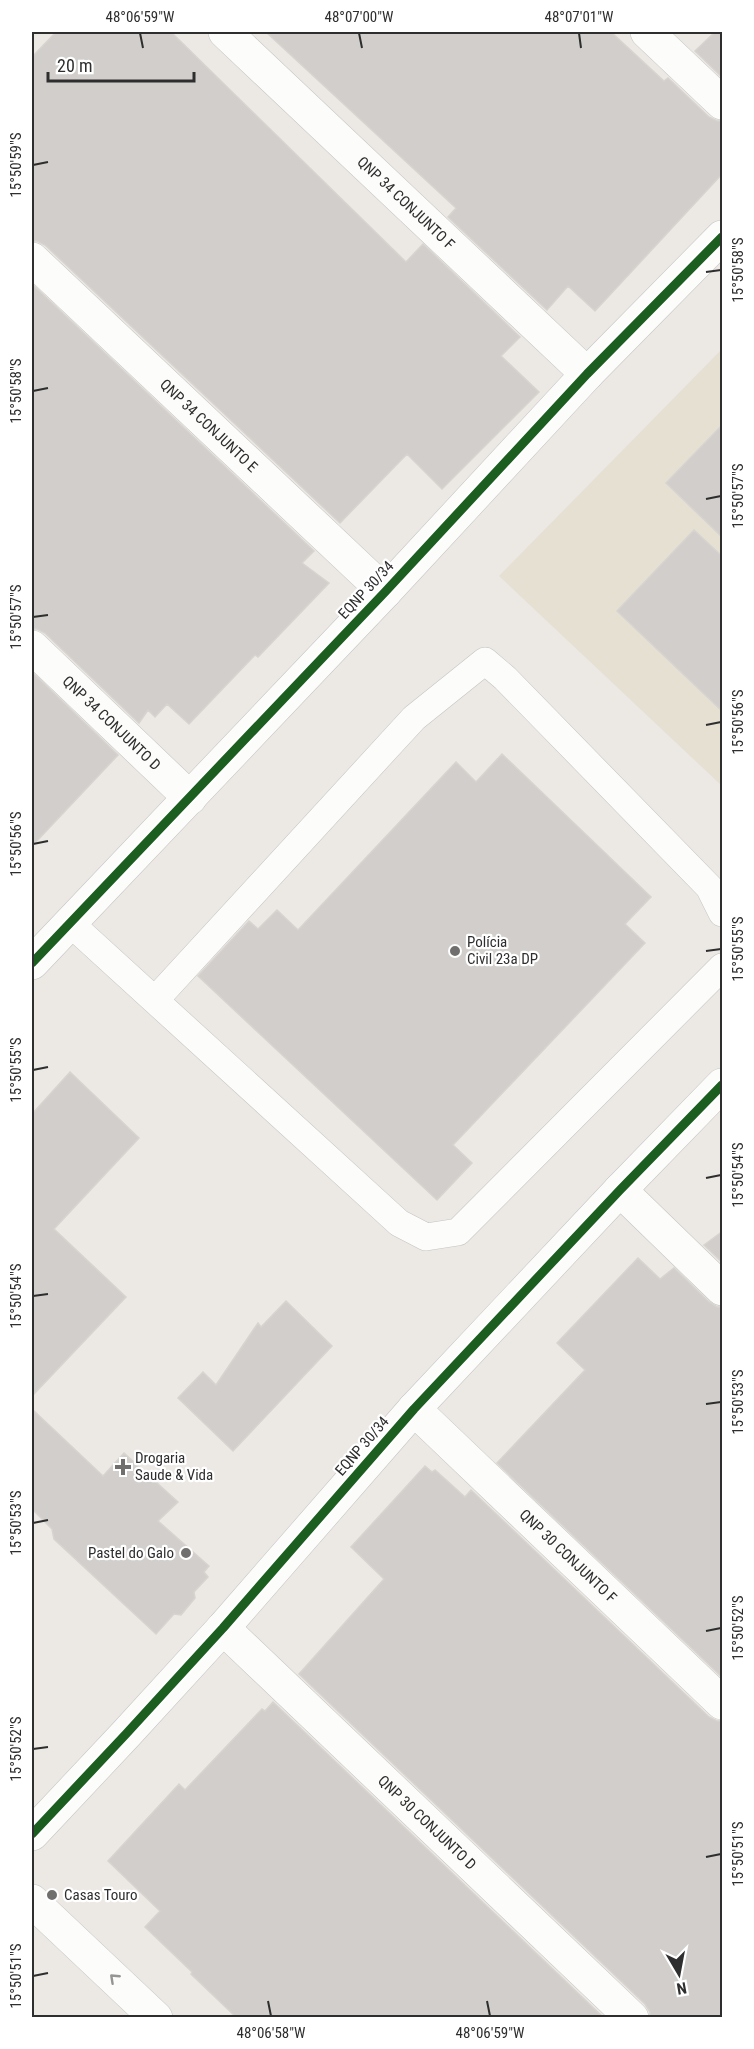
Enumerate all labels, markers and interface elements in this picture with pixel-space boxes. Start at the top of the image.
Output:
text: 48°06'59"W [106,8,175,26]
text: 48°07'00"W [325,8,394,26]
text: 48°07'01"W [545,8,614,26]
scale bar [48,45,194,83]
text: 20 m [57,55,92,76]
text: 15°50'59"S [7,132,25,198]
street label: QNP 34 CONJUNTO F [354,153,458,253]
text: 15°50'58"S [729,237,747,303]
text: 15°50'58"S [7,358,25,424]
street label: QNP 34 CONJUNTO E [156,375,261,476]
text: 15°50'57"S [729,463,747,529]
street label: EQNP 30/34 [335,557,397,623]
text: 15°50'57"S [7,584,25,650]
street label: QNP 34 CONJUNTO D [59,672,164,774]
text: 15°50'56"S [729,689,747,755]
text: 15°50'56"S [7,811,25,877]
text: 15°50'55"S [729,916,747,982]
place label: Polícia Civil 23a DP [467,933,538,968]
marker: Polícia Civil 23a DP [448,944,462,958]
text: 15°50'55"S [7,1037,25,1103]
text: 15°50'54"S [729,1142,747,1208]
text: 15°50'54"S [7,1263,25,1329]
text: 15°50'53"S [729,1369,747,1435]
street label: EQNP 30/34 [331,1413,393,1479]
place label: Drogaria Saude & Vida [135,1449,213,1484]
marker: Drogaria Saude & Vida [116,1460,130,1474]
text: 15°50'53"S [7,1490,25,1556]
street label: QNP 30 CONJUNTO F [516,1506,620,1607]
place label: Pastel do Galo [88,1544,174,1562]
marker: Pastel do Galo [179,1546,193,1560]
text: 15°50'52"S [729,1595,747,1661]
text: 15°50'52"S [7,1716,25,1782]
street label: QNP 30 CONJUNTO D [374,1772,480,1874]
text: 15°50'51"S [729,1821,747,1887]
place label: Casas Touro [64,1886,138,1904]
marker: Casas Touro [45,1888,59,1902]
text: 15°50'51"S [7,1943,25,2009]
north arrow [649,1944,709,2004]
one-way arrow [110,1974,121,1985]
text: N [675,1978,688,1998]
text: 48°06'58"W [237,2024,306,2042]
text: 48°06'59"W [456,2024,525,2042]

